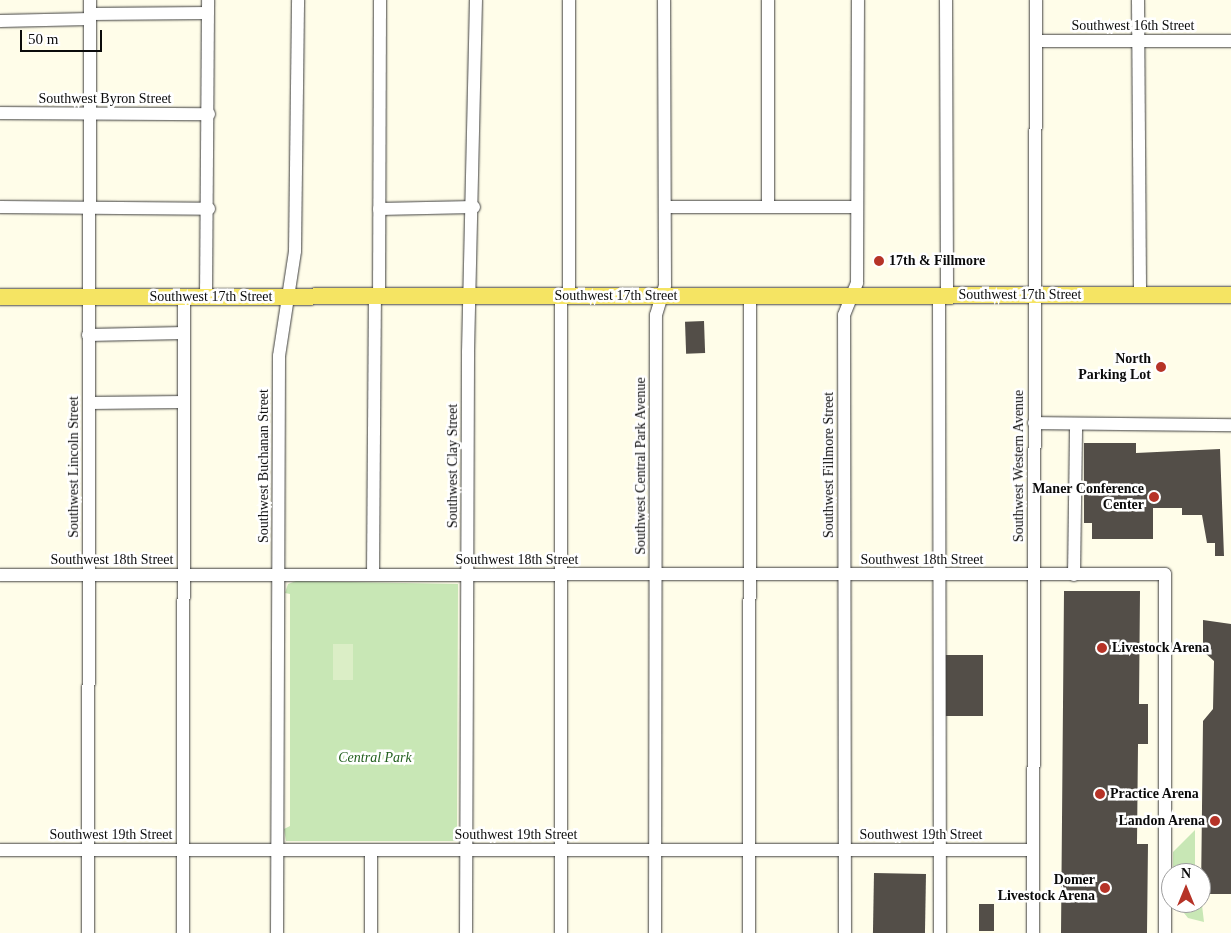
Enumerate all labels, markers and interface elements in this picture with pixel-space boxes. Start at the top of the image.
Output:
street label: Southwest 16th Street [1072,18,1194,34]
scale bar [22,20,105,52]
text: 50 m [28,31,58,47]
street label: Southwest Byron Street [39,91,171,107]
place label: 17th & Fillmore [889,253,985,269]
marker: 17th & Fillmore [873,255,885,267]
street label: Southwest 17th Street [959,287,1081,303]
street label: Southwest 17th Street [555,288,677,304]
street label: Southwest 17th Street [150,289,272,305]
place label: North Parking Lot [1078,351,1151,384]
marker: North Parking Lot [1155,361,1167,373]
street label: Southwest Central Park Avenue [633,377,649,555]
street label: Southwest Buchanan Street [256,389,272,543]
street label: Southwest Western Avenue [1011,389,1027,543]
street label: Southwest Fillmore Street [821,392,837,538]
street label: Southwest Lincoln Street [66,396,82,538]
street label: Southwest Clay Street [445,404,461,528]
place label: Maner Conference Center [1032,481,1144,514]
marker: Maner Conference Center [1148,491,1160,503]
street label: Southwest 18th Street [51,552,173,568]
street label: Southwest 18th Street [456,552,578,568]
street label: Southwest 18th Street [861,552,983,568]
place label: Livestock Arena [1112,640,1210,656]
marker: Livestock Arena [1096,642,1108,654]
park label: Central Park [338,750,412,766]
place label: Practice Arena [1110,786,1200,802]
marker: Practice Arena [1094,788,1106,800]
place label: Landon Arena [1118,813,1205,829]
marker: Landon Arena [1209,815,1221,827]
street label: Southwest 19th Street [50,827,172,843]
street label: Southwest 19th Street [455,827,577,843]
street label: Southwest 19th Street [860,827,982,843]
north arrow [1161,863,1211,913]
text: N [1181,866,1191,881]
place label: Domer Livestock Arena [997,872,1095,904]
marker: Domer Livestock Arena [1099,882,1111,894]

